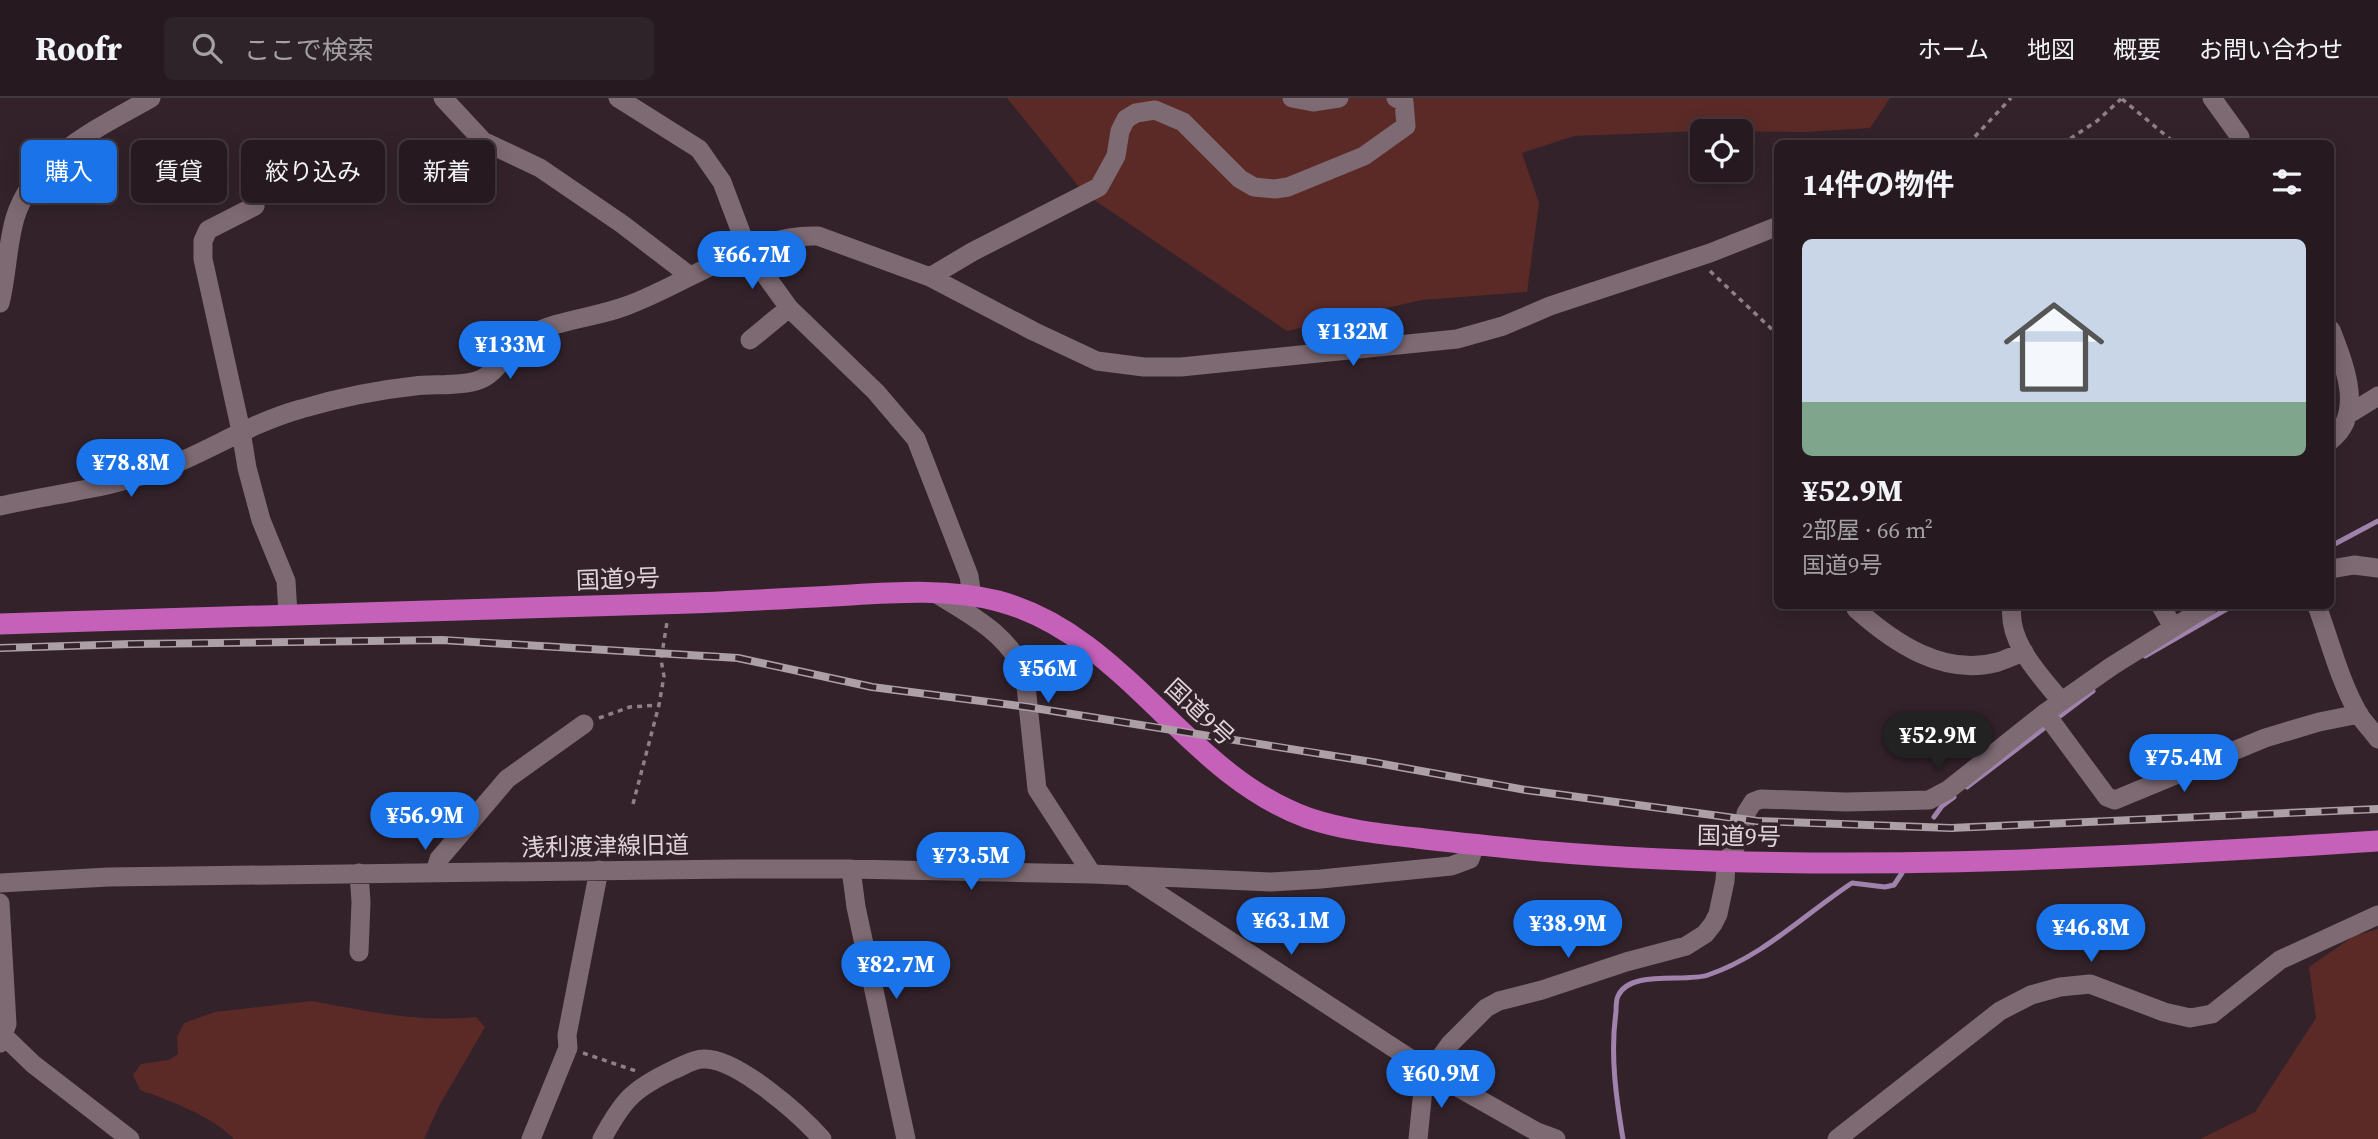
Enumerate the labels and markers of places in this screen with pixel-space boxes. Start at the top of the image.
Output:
pin: ¥66.7M [695,232,809,291]
pin: ¥132M [1304,308,1402,368]
pin: ¥133M [461,322,559,381]
pin: ¥78.8M [74,440,188,499]
pin: ¥56M [1007,646,1089,705]
pin: ¥52.9M [1881,712,1995,772]
pin: ¥75.4M [2127,734,2241,794]
pin: ¥56.9M [368,792,482,852]
pin: ¥73.5M [914,832,1028,892]
pin: ¥63.1M [1234,898,1348,957]
pin: ¥38.9M [1511,900,1625,960]
pin: ¥46.8M [2034,904,2148,964]
pin: ¥82.7M [839,942,953,1001]
pin: ¥60.9M [1384,1051,1498,1110]

